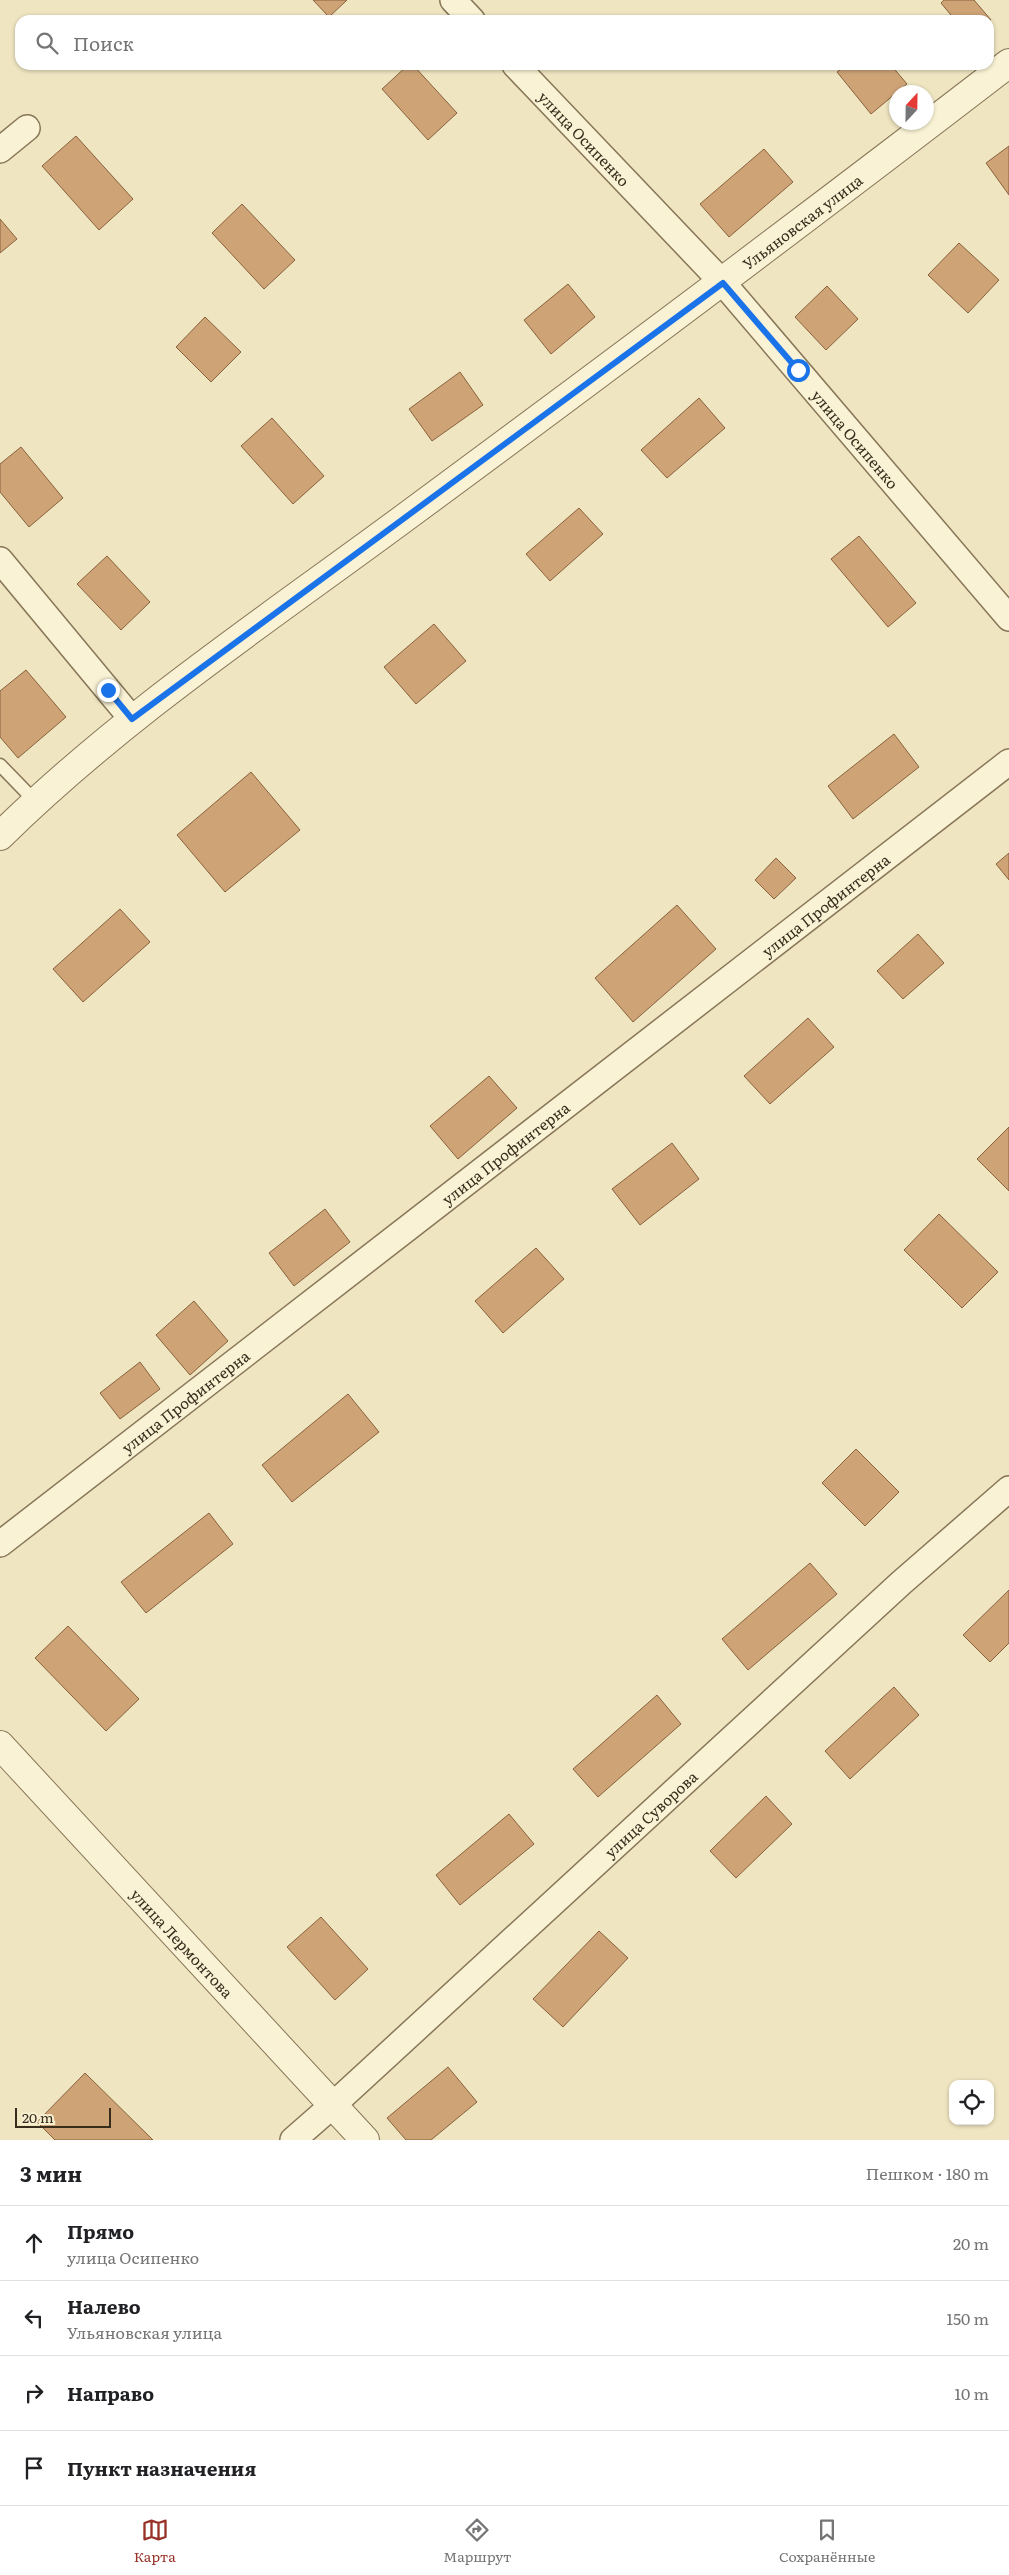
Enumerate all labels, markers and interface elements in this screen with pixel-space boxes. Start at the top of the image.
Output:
search box [15,15,994,70]
icon: search [33,29,61,57]
text: Поиск [73,29,134,57]
street label: улица Осипенко [534,85,636,191]
north arrow [889,85,934,130]
street label: Ульяновская улица [737,167,867,274]
route start [787,359,810,382]
street label: улица Осипенко [807,384,905,493]
route end [97,679,120,702]
street label: улица Профинтерна [756,847,895,962]
street label: улица Профинтерна [436,1095,575,1210]
street label: улица Профинтерна [116,1343,255,1458]
street label: улица Суворова [599,1764,703,1862]
street label: улица Лермонтова [126,1883,240,2003]
map controls [949,2080,994,2125]
button: locate [949,2080,994,2125]
scale bar [15,2105,111,2128]
text: 20 m [22,2107,54,2127]
text: 3 мин [20,2157,82,2188]
text: Пешком · 180 m [866,2161,989,2185]
text: Прямо [67,2217,134,2245]
icon: ahead [20,2229,48,2257]
text: 20 m [953,2231,989,2255]
text: улица Осипенко [67,2245,199,2269]
text: Налево [67,2292,141,2320]
icon: left [20,2304,48,2332]
text: 150 m [946,2306,989,2330]
text: Ульяновская улица [67,2320,222,2344]
icon: right [20,2379,48,2407]
text: Направо [67,2379,154,2407]
text: 10 m [955,2381,989,2405]
icon: arrive [20,2454,48,2482]
text: Пункт назначения [67,2454,256,2482]
tab: Карта [134,2516,176,2566]
tab: Маршрут [443,2516,511,2566]
tab: Сохранённые [779,2516,875,2566]

